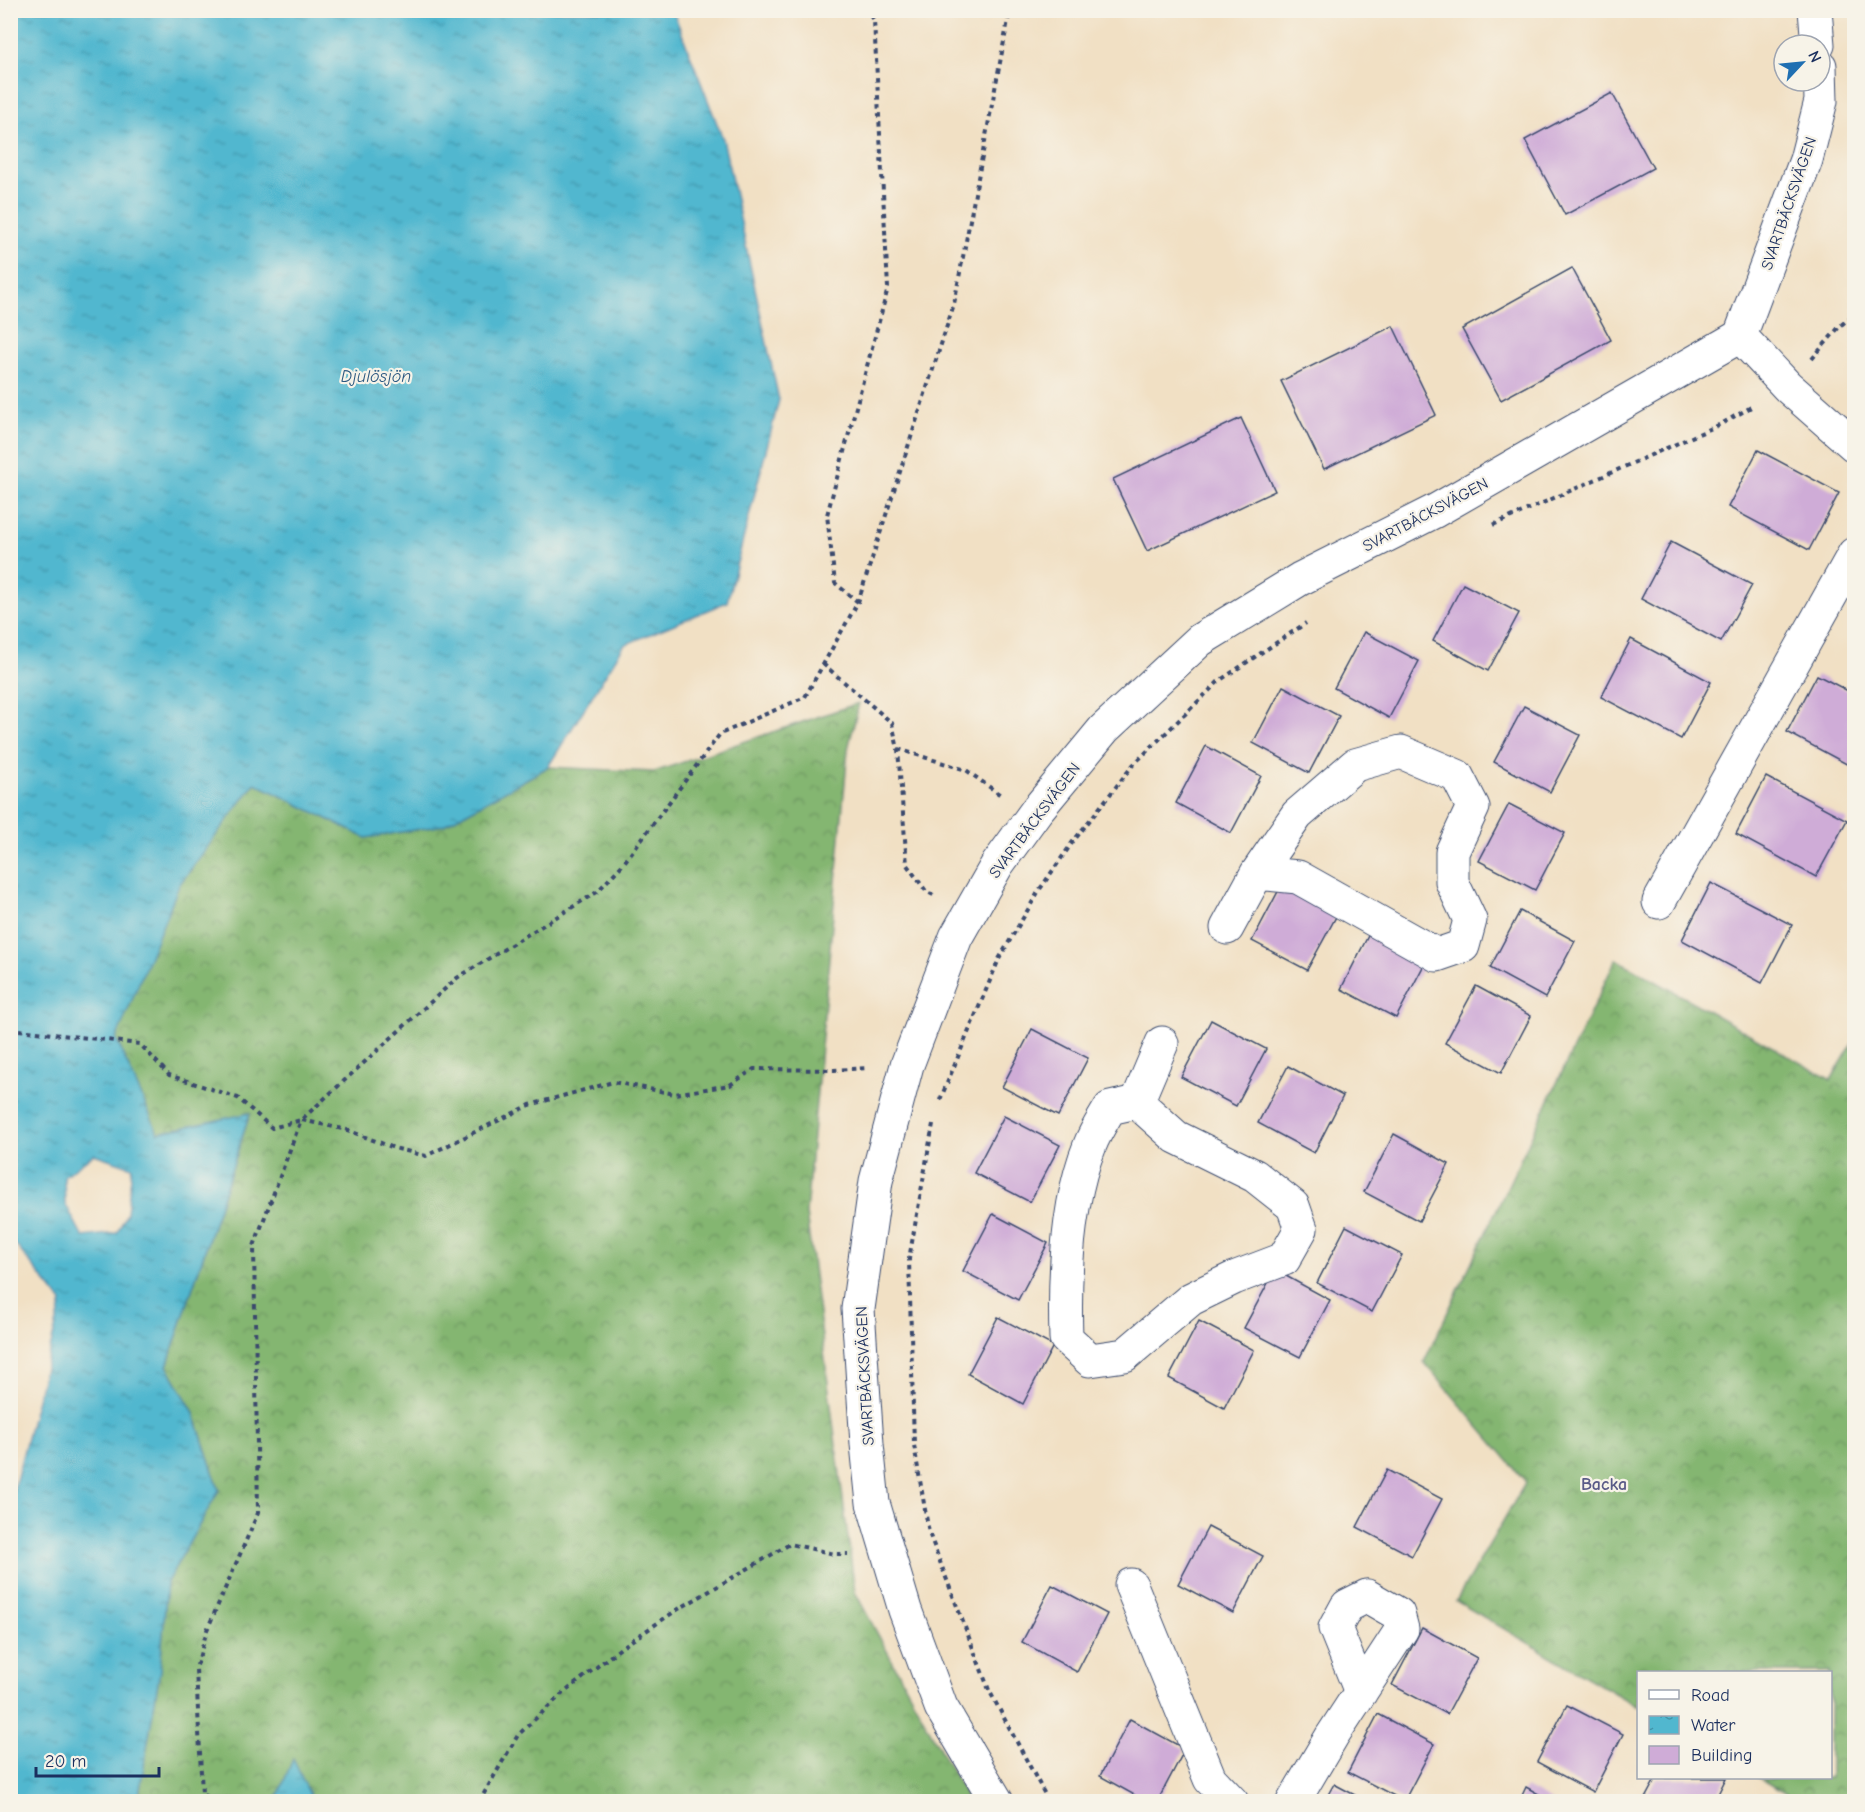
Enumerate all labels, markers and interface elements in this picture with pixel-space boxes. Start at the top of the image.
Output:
north arrow [1772,33,1832,93]
text: N [1804,48,1825,65]
street label: SVARTBÄCKSVÄGEN [1758,134,1820,272]
water label: Djulösjön [341,366,411,387]
street label: SVARTBÄCKSVÄGEN [1360,474,1491,556]
street label: SVARTBÄCKSVÄGEN [986,759,1084,882]
street label: SVARTBÄCKSVÄGEN [852,1306,878,1446]
district label: Backa [1581,1474,1627,1495]
legend [1637,1671,1832,1779]
text: Road [1691,1685,1730,1706]
text: Water [1691,1715,1736,1736]
scale bar [36,1740,159,1778]
text: Building [1691,1745,1753,1766]
text: 20 m [45,1751,86,1772]

